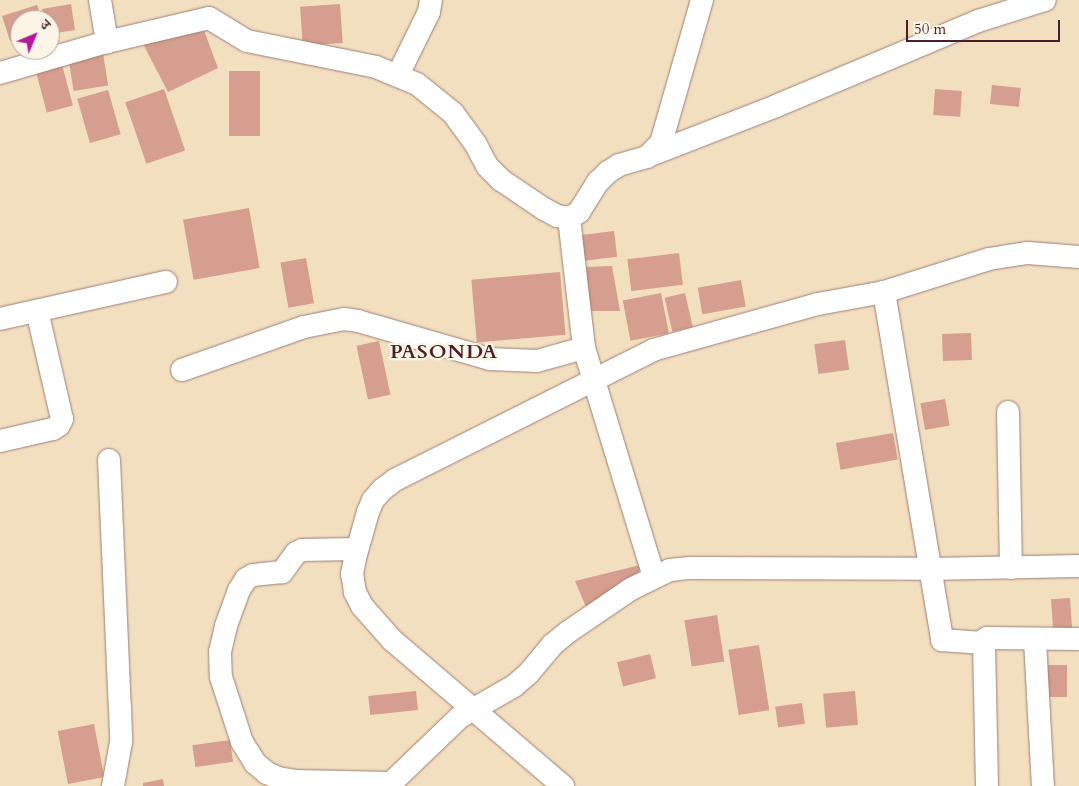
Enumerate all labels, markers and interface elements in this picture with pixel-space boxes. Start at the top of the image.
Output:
north arrow [10,10,60,60]
scale bar [909,10,1063,42]
text: उ [36,15,54,34]
text: 50 m [914,19,946,39]
district label: PASONDA [389,339,499,363]

